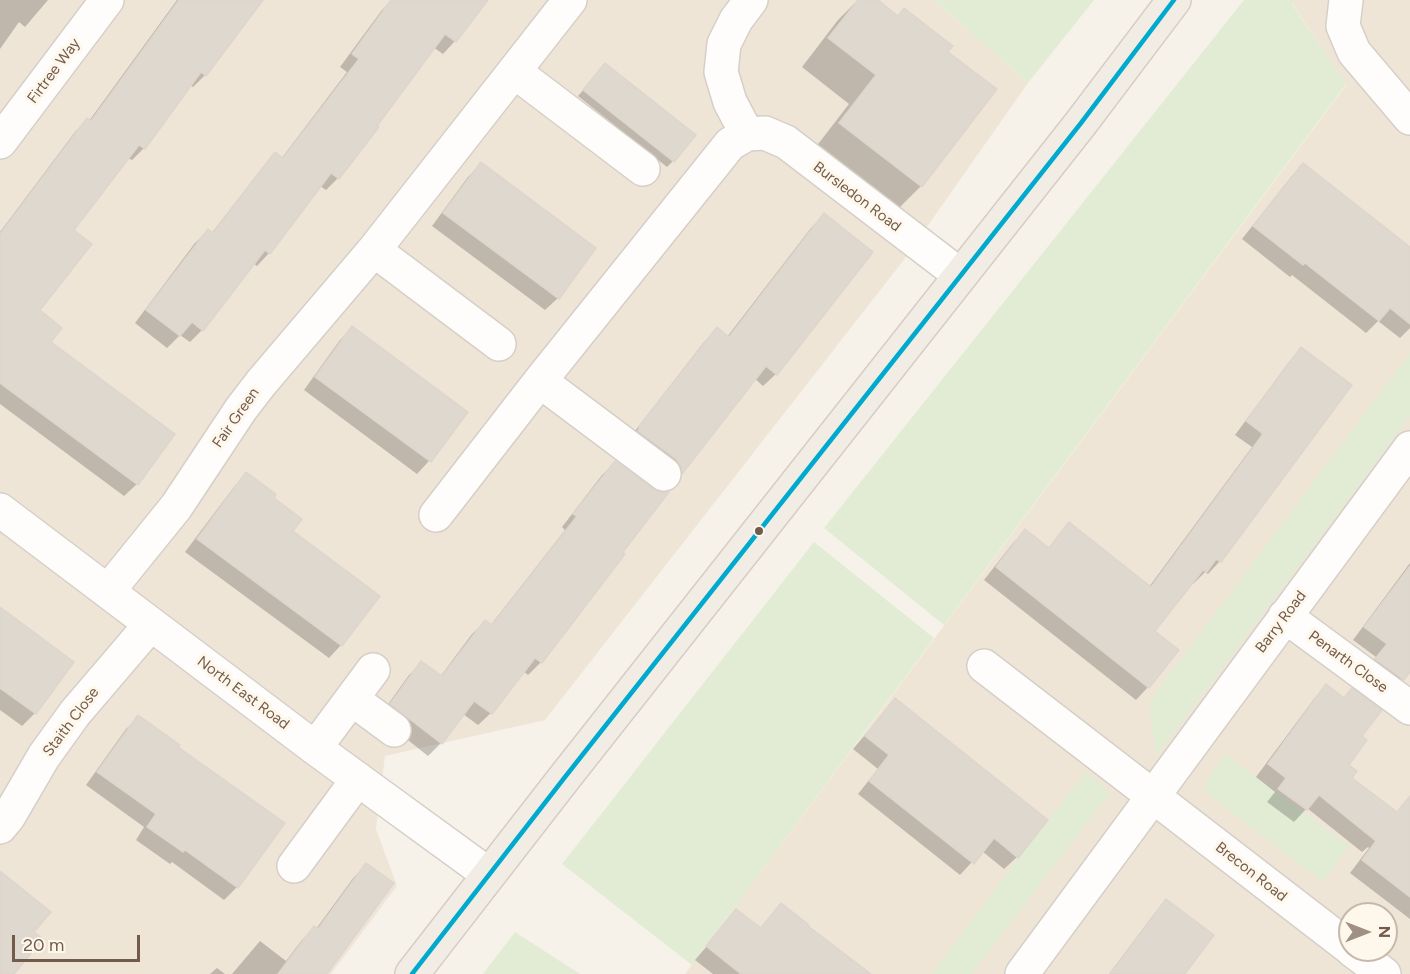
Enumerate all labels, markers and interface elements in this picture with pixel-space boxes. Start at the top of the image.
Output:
street label: Firtree Way [24,35,84,107]
street label: Bursledon Road [810,158,904,236]
street label: Fair Green [209,385,263,451]
unlabelled marker [753,525,765,537]
street label: Barry Road [1252,587,1310,657]
street label: Penarth Close [1305,627,1391,697]
street label: North East Road [193,653,293,733]
street label: Staith Close [39,684,103,760]
street label: Brecon Road [1212,838,1290,906]
north arrow [1338,902,1398,962]
scale bar [15,923,142,961]
text: N [1375,926,1394,938]
text: 20 m [23,934,64,956]

